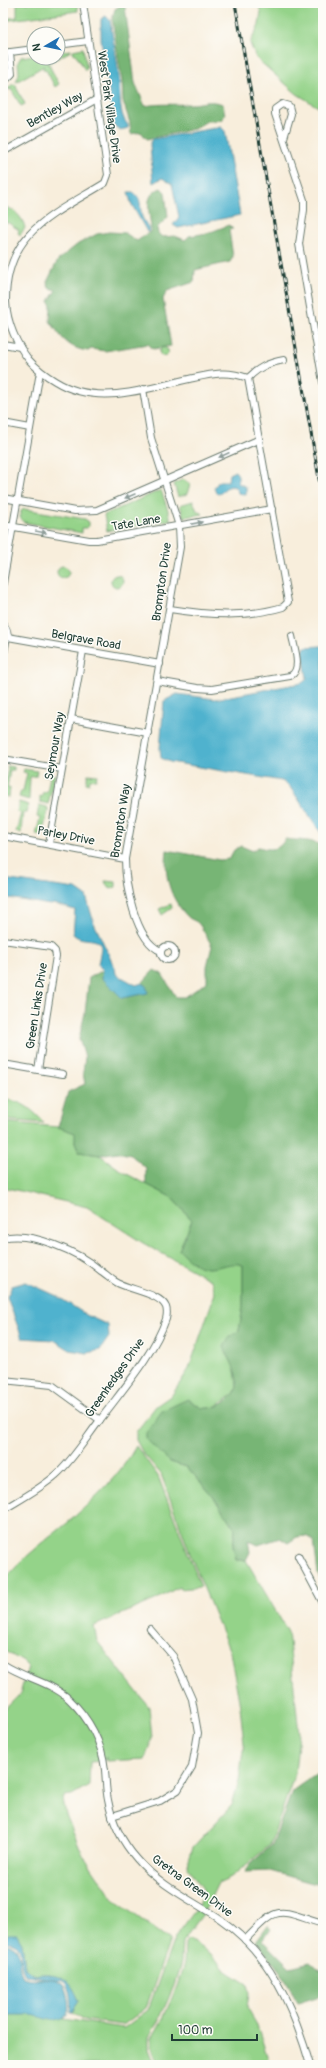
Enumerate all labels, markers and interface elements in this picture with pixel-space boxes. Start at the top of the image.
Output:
north arrow [26,26,66,66]
text: N [30,42,44,52]
street label: West Park Village Drive [94,50,124,164]
street label: Bentley Way [24,89,86,131]
one-way arrow [219,452,230,458]
one-way arrow [123,494,135,500]
street label: Tate Lane [110,511,162,535]
one-way arrow [191,520,203,526]
one-way arrow [35,529,48,535]
street label: Brompton Drive [149,542,175,622]
street label: Belgrave Road [50,627,122,654]
street label: Seymour Way [42,711,68,781]
street label: Brompton Way [108,783,134,859]
street label: Parley Drive [36,823,96,849]
street label: Green Links Drive [23,962,51,1050]
street label: Greenhedges Drive [82,1335,148,1421]
street label: Gretna Green Drive [149,1852,235,1920]
scale bar [172,2016,257,2042]
text: 100 m [178,2023,213,2038]

